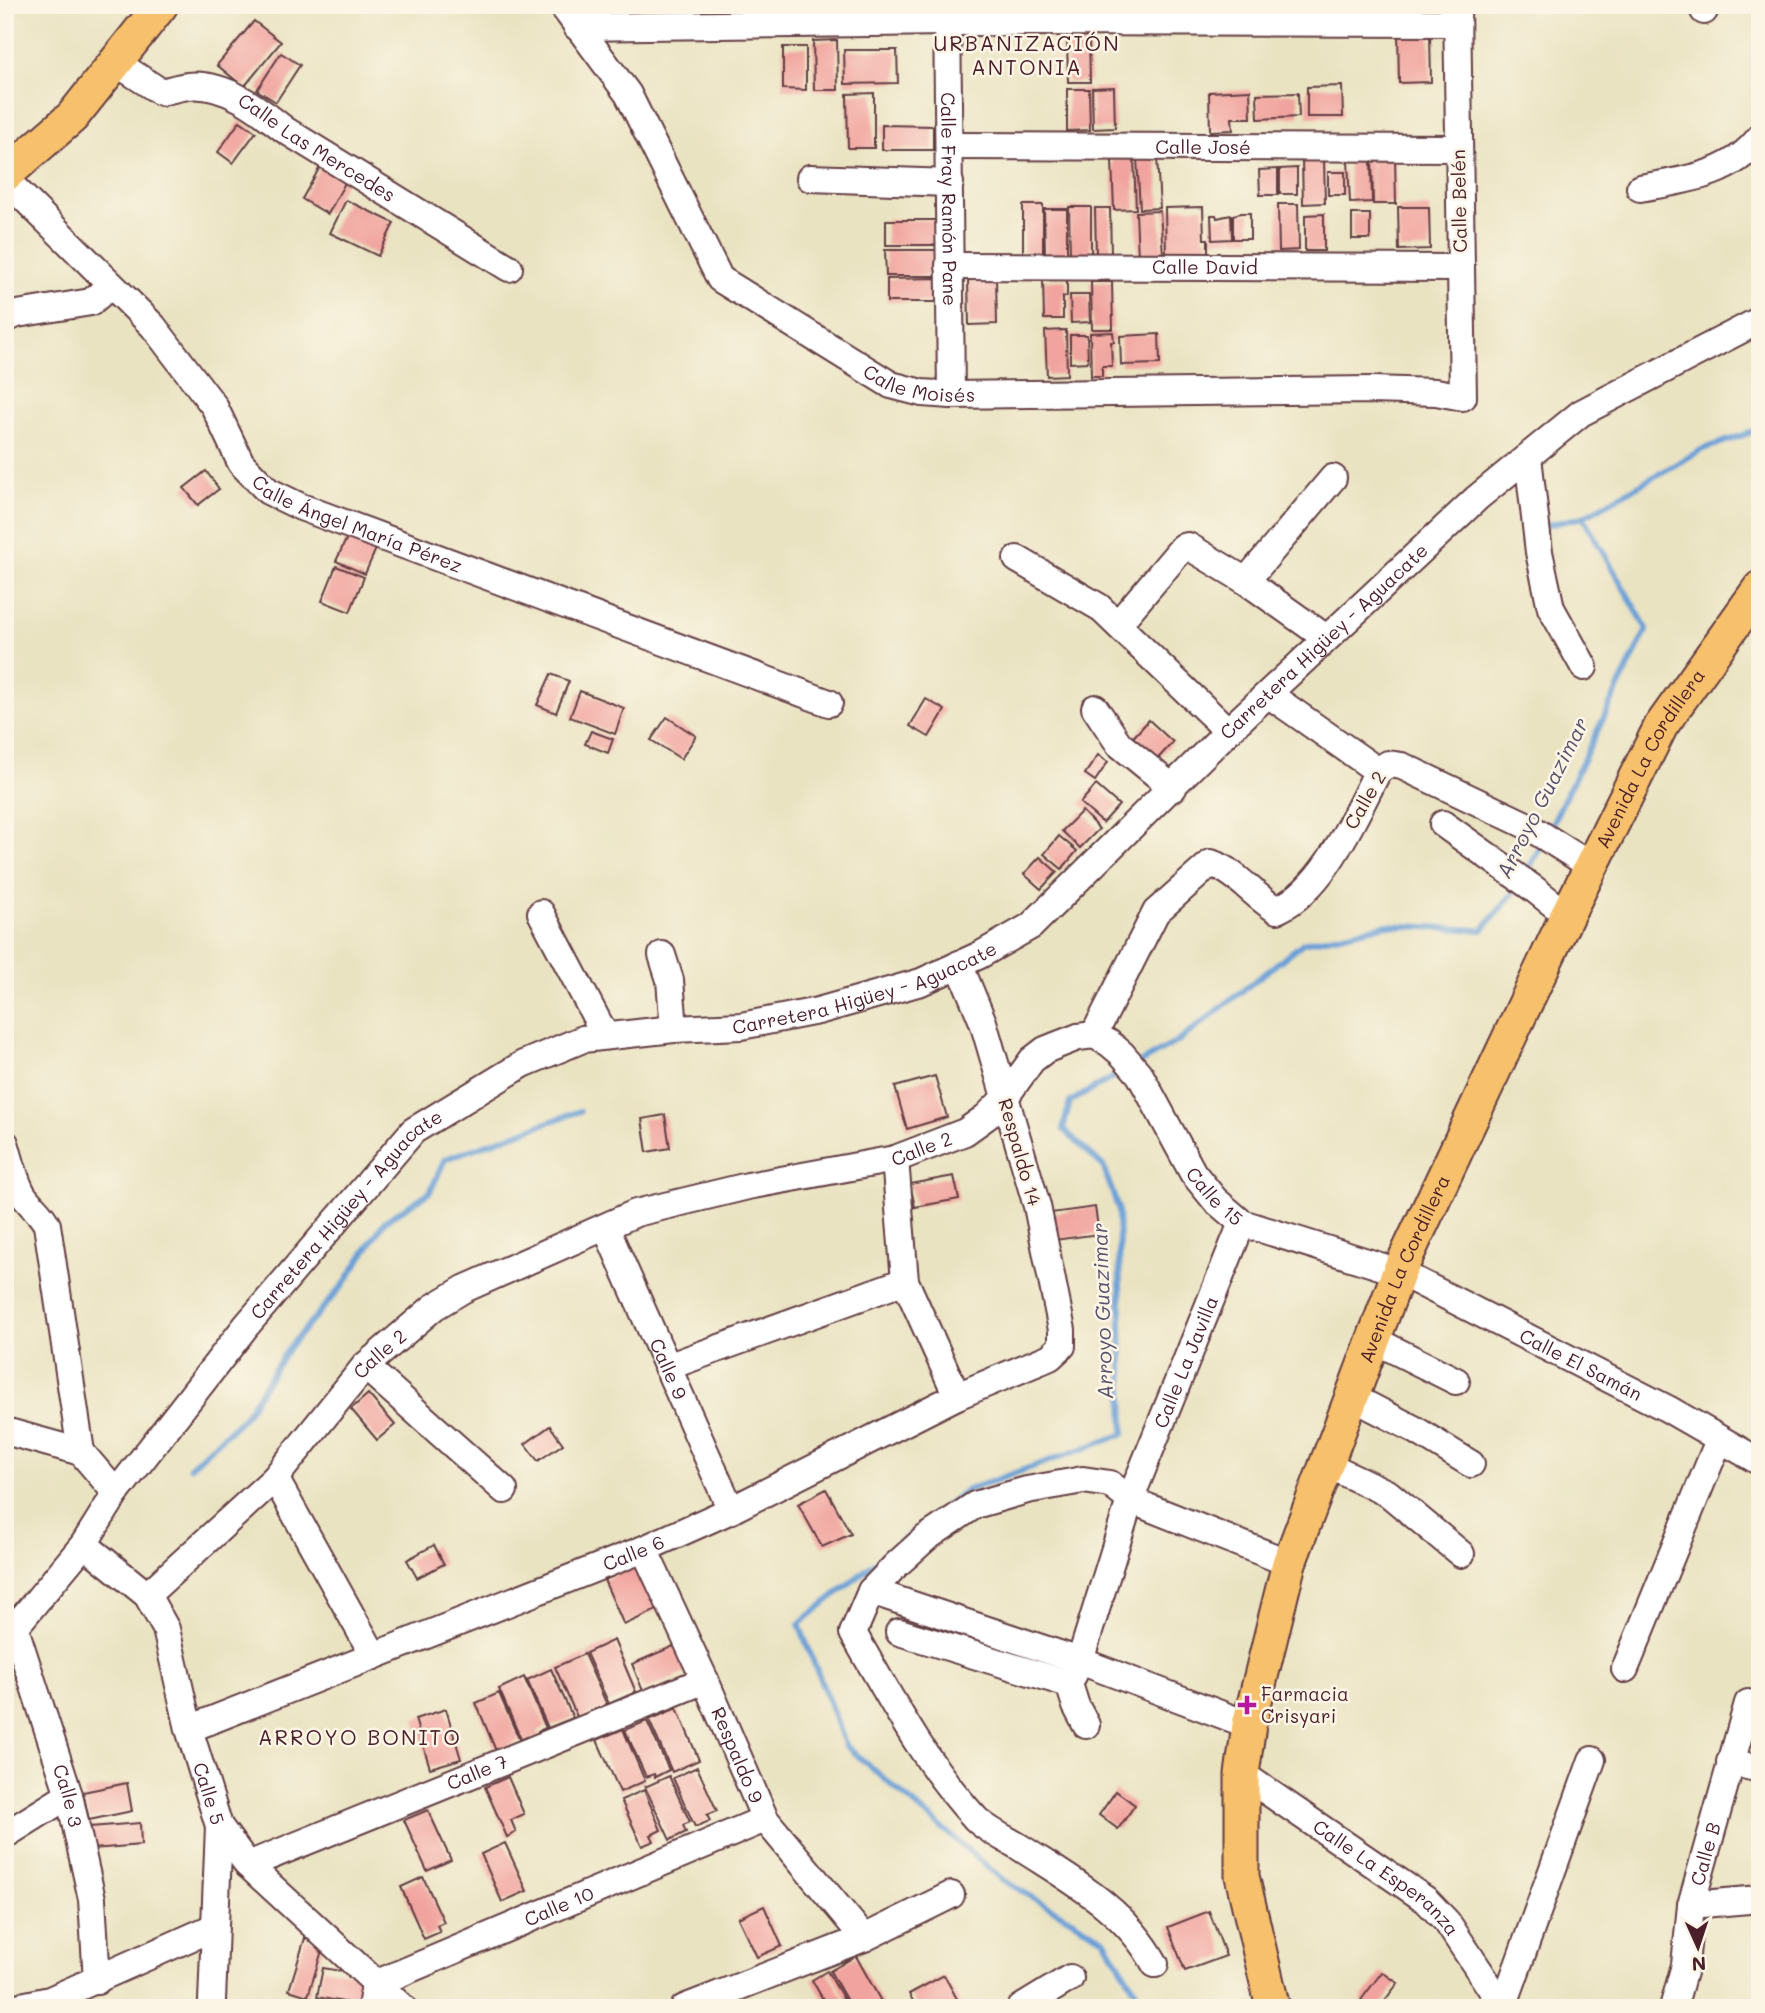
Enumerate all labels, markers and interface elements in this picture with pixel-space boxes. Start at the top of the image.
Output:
district label: URBANIZACIÓN ANTONIA [933,29,1121,80]
street label: Calle Las Mercedes [234,87,400,207]
street label: Calle Fray Ramón Pane [936,92,963,306]
street label: Calle José [1155,134,1251,159]
street label: Calle Belén [1445,149,1472,253]
street label: Calle David [1152,254,1258,279]
street label: Calle Moisés [859,358,975,407]
street label: Calle Ángel María Pérez [247,469,466,578]
street label: Carretera Higüey - Aguacate [1214,537,1433,744]
street label: Avenida La Cordillera [1589,664,1710,852]
water label: Arroyo Guazimar [1489,712,1594,882]
street label: Calle 2 [1338,766,1391,833]
street label: Carretera Higüey - Aguacate [732,935,1001,1038]
street label: Respaldo 14 [993,1095,1048,1208]
street label: Carretera Higüey - Aguacate [244,1103,447,1324]
street label: Calle 2 [887,1125,955,1171]
street label: Calle 15 [1181,1161,1249,1231]
street label: Avenida La Cordillera [1353,1170,1455,1366]
water label: Arroyo Guazimar [1085,1222,1118,1400]
street label: Calle La Javilla [1147,1292,1223,1431]
street label: Calle El Samán [1515,1322,1647,1406]
street label: Calle 2 [347,1323,411,1384]
street label: Calle 9 [644,1334,693,1403]
street label: Calle 6 [599,1529,668,1576]
place label: Farmacia Crisyari [1261,1681,1349,1728]
marker: Farmacia Crisyari [1239,1697,1255,1713]
street label: Respaldo 9 [706,1703,769,1806]
district label: ARROYO BONITO [258,1723,462,1750]
street label: Calle 7 [443,1748,511,1795]
street label: Calle 5 [188,1759,231,1827]
street label: Calle 3 [48,1761,89,1829]
street label: Calle La Esperanza [1308,1813,1466,1940]
street label: Calle B [1684,1819,1726,1888]
street label: Calle 10 [520,1880,597,1931]
north arrow [1664,1912,1734,1982]
text: N [1691,1952,1707,1977]

